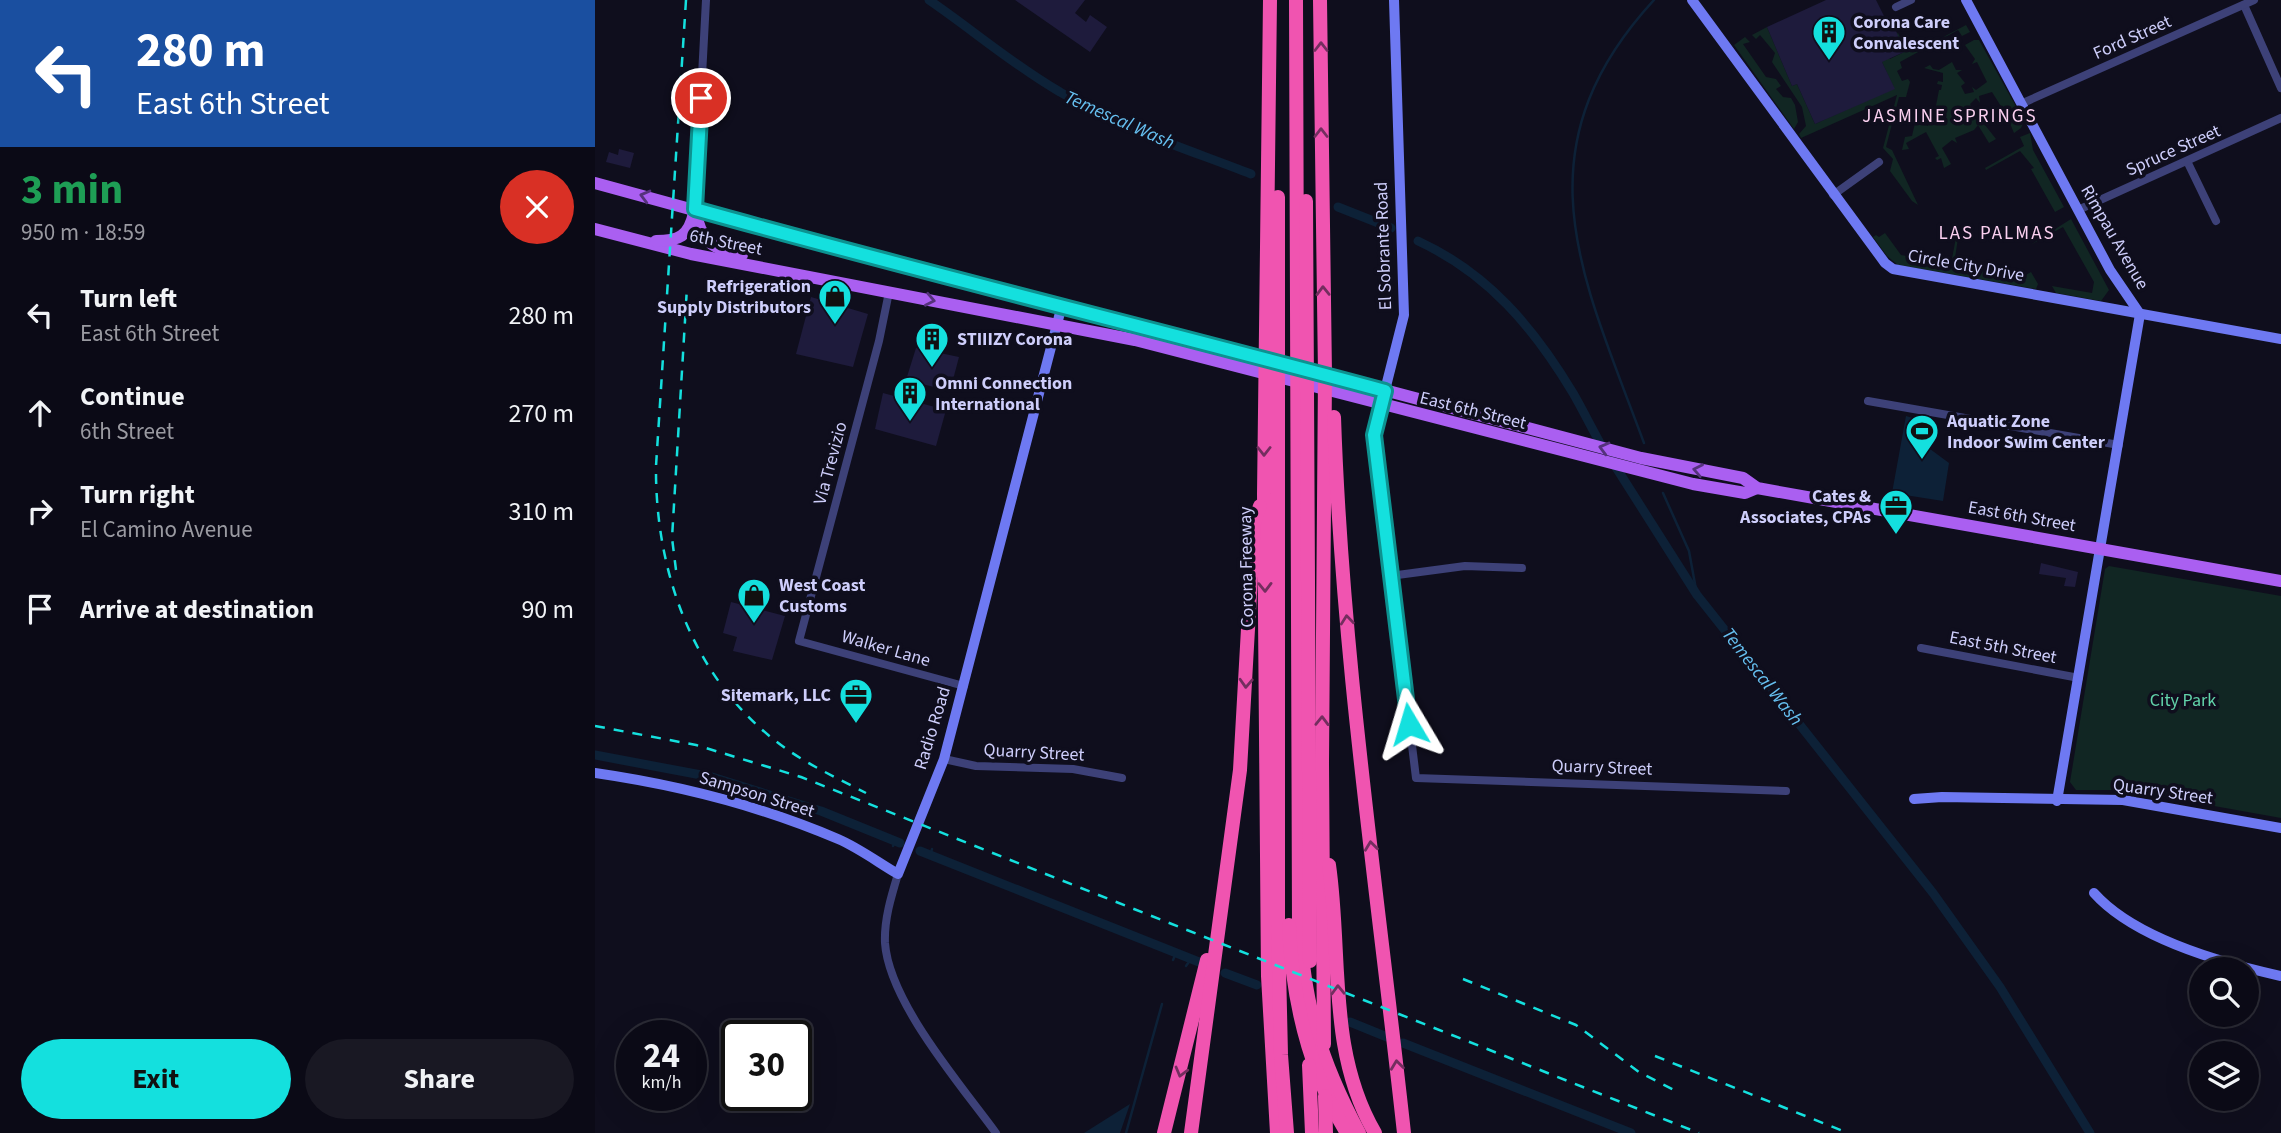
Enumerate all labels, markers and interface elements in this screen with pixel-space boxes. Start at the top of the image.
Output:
street label: Ford Street [2089,9,2175,66]
place label: Corona Care Convalescent [1853,10,1959,56]
building icon: Corona Care Convalescent [1810,13,1848,62]
text: 280 m [136,16,265,86]
icon: left [21,28,112,119]
one-way arrow [1313,42,1328,53]
pin [671,68,731,128]
icon: arrive [682,79,720,117]
text: East 6th Street [136,81,330,127]
water label: Temescal Wash [1060,84,1179,157]
district label: JASMINE SPRINGS [1862,103,2038,130]
street label: Spruce Street [2122,118,2224,182]
one-way arrow [1313,127,1329,137]
text: 3 min [21,160,123,220]
button: close [500,170,574,244]
street label: Rimpau Avenue [2074,180,2155,294]
street label: El Sobrante Road [1369,181,1398,311]
one-way arrow [639,190,651,205]
text: 950 m · 18:59 [21,216,145,249]
district label: LAS PALMAS [1938,220,2056,247]
street label: 6th Street [687,223,764,262]
street label: Circle City Drive [1906,243,2026,288]
place label: Refrigeration Supply Distributors [657,274,811,320]
shop icon: Refrigeration Supply Distributors [816,277,854,326]
text: Turn left [80,280,177,317]
one-way arrow [1315,285,1330,296]
one-way arrow [924,292,936,307]
icon: left [21,296,59,334]
text: 280 m [508,297,574,334]
text: East 6th Street [80,317,219,350]
building icon: STIIIZY Corona [913,320,951,369]
place label: STIIIZY Corona [957,327,1073,352]
place label: Omni Connection International [935,371,1072,417]
building icon: Omni Connection International [891,374,929,423]
text: Continue [80,378,185,415]
street label: East 6th Street [1417,385,1529,436]
icon: ahead [21,394,59,432]
text: 270 m [508,395,574,432]
place label: Aquatic Zone Indoor Swim Center [1946,409,2106,455]
sports icon: Aquatic Zone Indoor Swim Center [1903,412,1941,461]
text: 6th Street [80,415,174,448]
street label: Via Trevizio [807,419,854,507]
one-way arrow [1598,442,1610,456]
one-way arrow [1256,446,1272,456]
one-way arrow [1692,464,1704,479]
text: Turn right [80,476,195,513]
place label: Cates & Associates, CPAs [1739,484,1871,530]
office icon: Cates & Associates, CPAs [1877,487,1915,536]
icon: right [21,492,59,530]
text: 310 m [508,493,574,530]
street label: East 6th Street [1966,495,2078,538]
street label: Corona Freeway [1233,506,1260,628]
text: El Camino Avenue [80,513,253,546]
place label: West Coast Customs [779,573,865,619]
shop icon: West Coast Customs [735,576,773,625]
one-way arrow [1257,582,1273,593]
icon: arrive [21,590,59,628]
text: Arrive at destination [80,591,314,628]
text: 90 m [521,591,574,628]
one-way arrow [1340,614,1355,625]
water label: Temescal Wash [1715,622,1809,732]
street label: Walker Lane [838,624,933,673]
street label: East 5th Street [1947,625,2059,670]
office icon: Sitemark, LLC [837,676,875,725]
one-way arrow [1239,678,1254,689]
place label: Sitemark, LLC [721,683,832,708]
street label: Radio Road [908,684,957,773]
position arrow [1372,687,1446,761]
park label: City Park [2150,688,2216,713]
one-way arrow [1315,716,1330,727]
street label: Quarry Street [983,737,1085,768]
street label: Quarry Street [1551,753,1653,782]
street label: Sampson Street [696,765,818,824]
street label: Quarry Street [2111,772,2215,811]
one-way arrow [1364,840,1379,852]
map controls [2189,957,2259,1111]
button: search [2189,957,2259,1027]
one-way arrow [1330,984,1345,995]
speed limit sign: 30 [721,1020,812,1111]
text: 24 [643,1031,680,1081]
button: Exit [21,1039,291,1119]
button: Share [305,1039,574,1119]
button: layers [2189,1041,2259,1111]
one-way arrow [1389,1059,1404,1071]
one-way arrow [1175,1066,1189,1078]
text: km/h [642,1070,681,1095]

